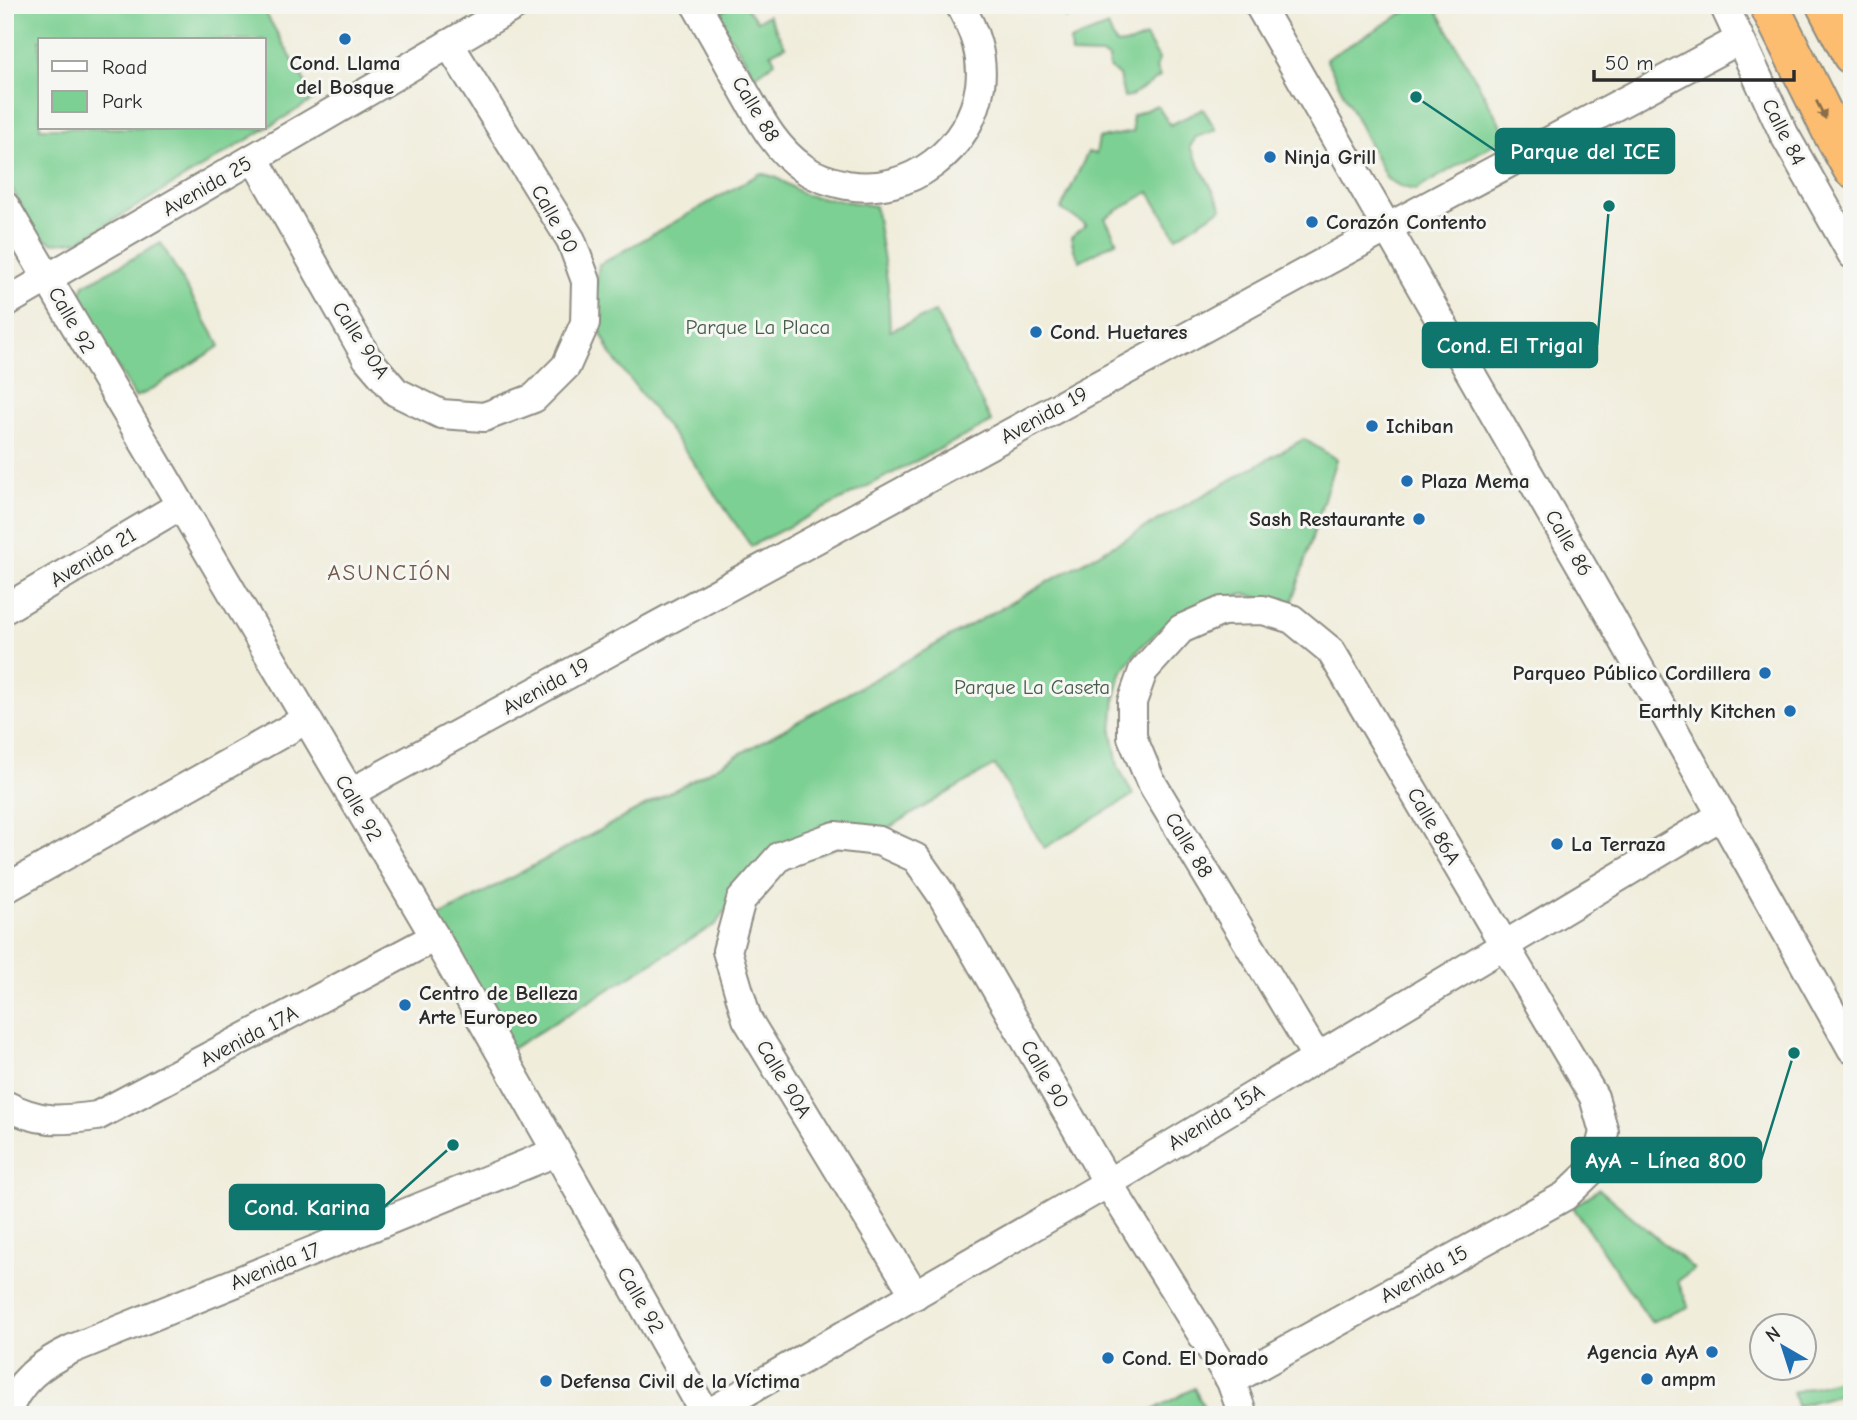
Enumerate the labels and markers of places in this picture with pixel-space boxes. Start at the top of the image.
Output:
marker: Cond. Llama del Bosque [337,31,353,47]
place label: Cond. Llama del Bosque [290,51,400,99]
callout: Parque del ICE [1496,129,1674,173]
place label: Ninja Grill [1284,145,1376,169]
marker: Ninja Grill [1262,149,1278,165]
place label: Corazón Contento [1326,210,1487,234]
marker: Corazón Contento [1304,214,1320,230]
place label: Cond. Huetares [1050,320,1187,344]
callout: Cond. El Trigal [1423,323,1597,367]
marker: Cond. Huetares [1028,324,1044,340]
place label: Ichiban [1386,414,1454,438]
marker: Ichiban [1364,418,1380,434]
place label: Plaza Mema [1421,469,1530,493]
marker: Plaza Mema [1399,473,1415,489]
place label: Sash Restaurante [1249,507,1405,531]
marker: Sash Restaurante [1411,511,1427,527]
place label: Parqueo Público Cordillera [1512,661,1751,685]
marker: Parqueo Público Cordillera [1757,665,1773,681]
place label: Earthly Kitchen [1638,699,1776,723]
marker: Earthly Kitchen [1782,703,1798,719]
place label: La Terraza [1571,832,1666,856]
marker: La Terraza [1549,836,1565,852]
place label: Centro de Belleza Arte Europeo [419,981,578,1029]
marker: Centro de Belleza Arte Europeo [397,997,413,1013]
callout: AyA - Línea 800 [1572,1138,1761,1182]
callout: Cond. Karina [230,1185,384,1229]
place label: Agencia AyA [1587,1340,1698,1364]
marker: Agencia AyA [1704,1344,1720,1360]
place label: Cond. El Dorado [1122,1346,1268,1370]
marker: Cond. El Dorado [1100,1350,1116,1366]
place label: ampm [1661,1367,1716,1391]
place label: Defensa Civil de la Víctima [560,1369,800,1393]
marker: ampm [1639,1371,1655,1387]
marker: Defensa Civil de la Víctima [538,1373,554,1389]

